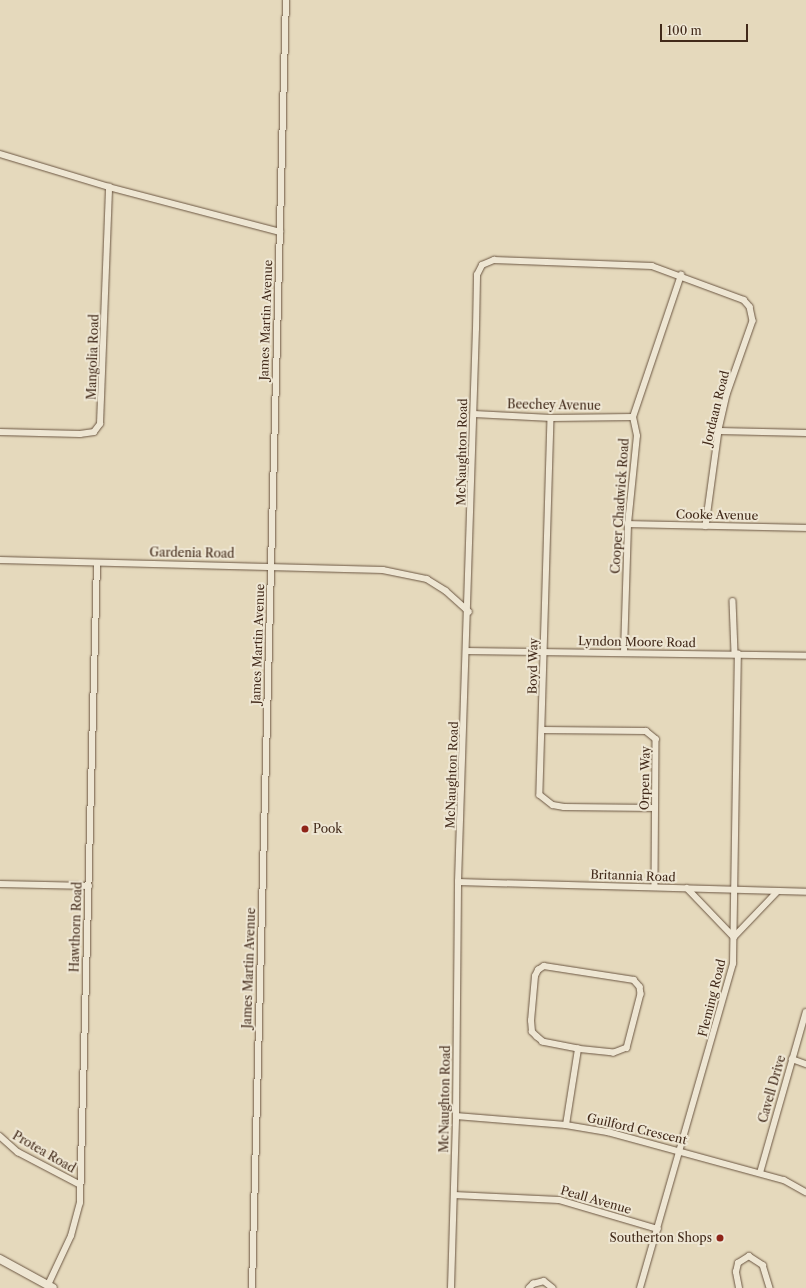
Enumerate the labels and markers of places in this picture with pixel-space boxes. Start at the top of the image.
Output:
place label: Pook [313,822,342,836]
marker: Pook [300,824,310,834]
place label: Southerton Shops [610,1231,712,1245]
marker: Southerton Shops [715,1233,725,1243]

